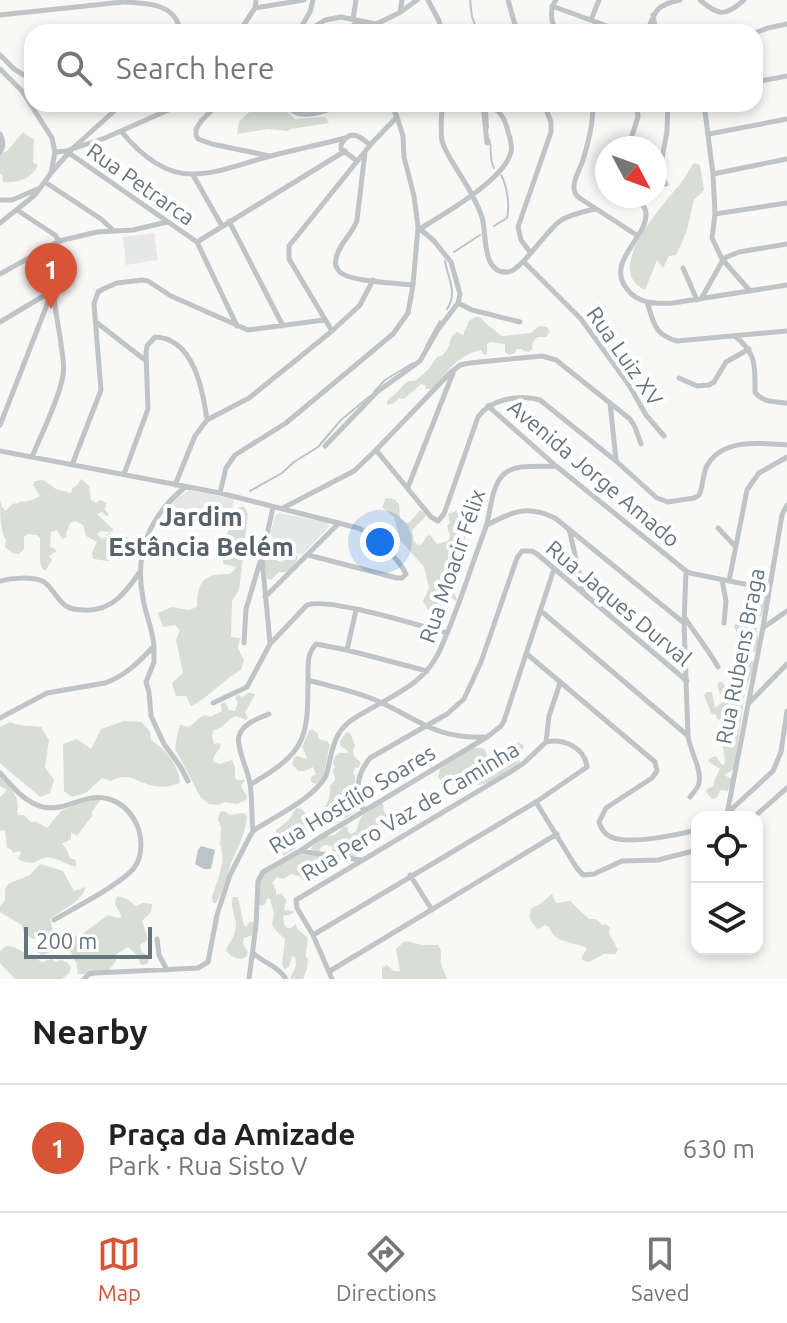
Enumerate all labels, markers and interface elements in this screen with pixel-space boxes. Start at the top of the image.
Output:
search box [24,24,763,112]
icon: search [52,46,96,90]
text: Search here [116,51,275,85]
north arrow [595,136,667,208]
street label: Rua Petrarca [83,137,200,230]
pin: 1 [25,243,77,309]
street label: Rua Luiz XV [582,302,669,410]
street label: Avenida Jorge Amado [503,394,685,552]
street label: Rua Moacir Félix [414,486,490,646]
district label: Jardim Estância Belém [108,502,294,561]
your location [360,522,400,562]
street label: Rua Jaques Durval [542,535,697,671]
street label: Rua Rubens Braga [710,566,769,746]
street label: Rua Pero Vaz de Caminha [296,736,523,886]
street label: Rua Hostílio Soares [264,739,439,858]
map controls [691,811,763,955]
button: locate [691,811,763,883]
button: layers [691,883,763,955]
scale bar [24,923,152,959]
text: 200 m [36,928,97,953]
text: Nearby [32,1012,147,1050]
text: Praça da Amizade [108,1117,355,1151]
text: 1 [51,1134,65,1163]
text: 630 m [683,1134,755,1163]
text: Park · Rua Sisto V [108,1151,307,1180]
tab: Map [97,1232,141,1305]
tab: Directions [336,1232,436,1305]
tab: Saved [631,1232,690,1305]

